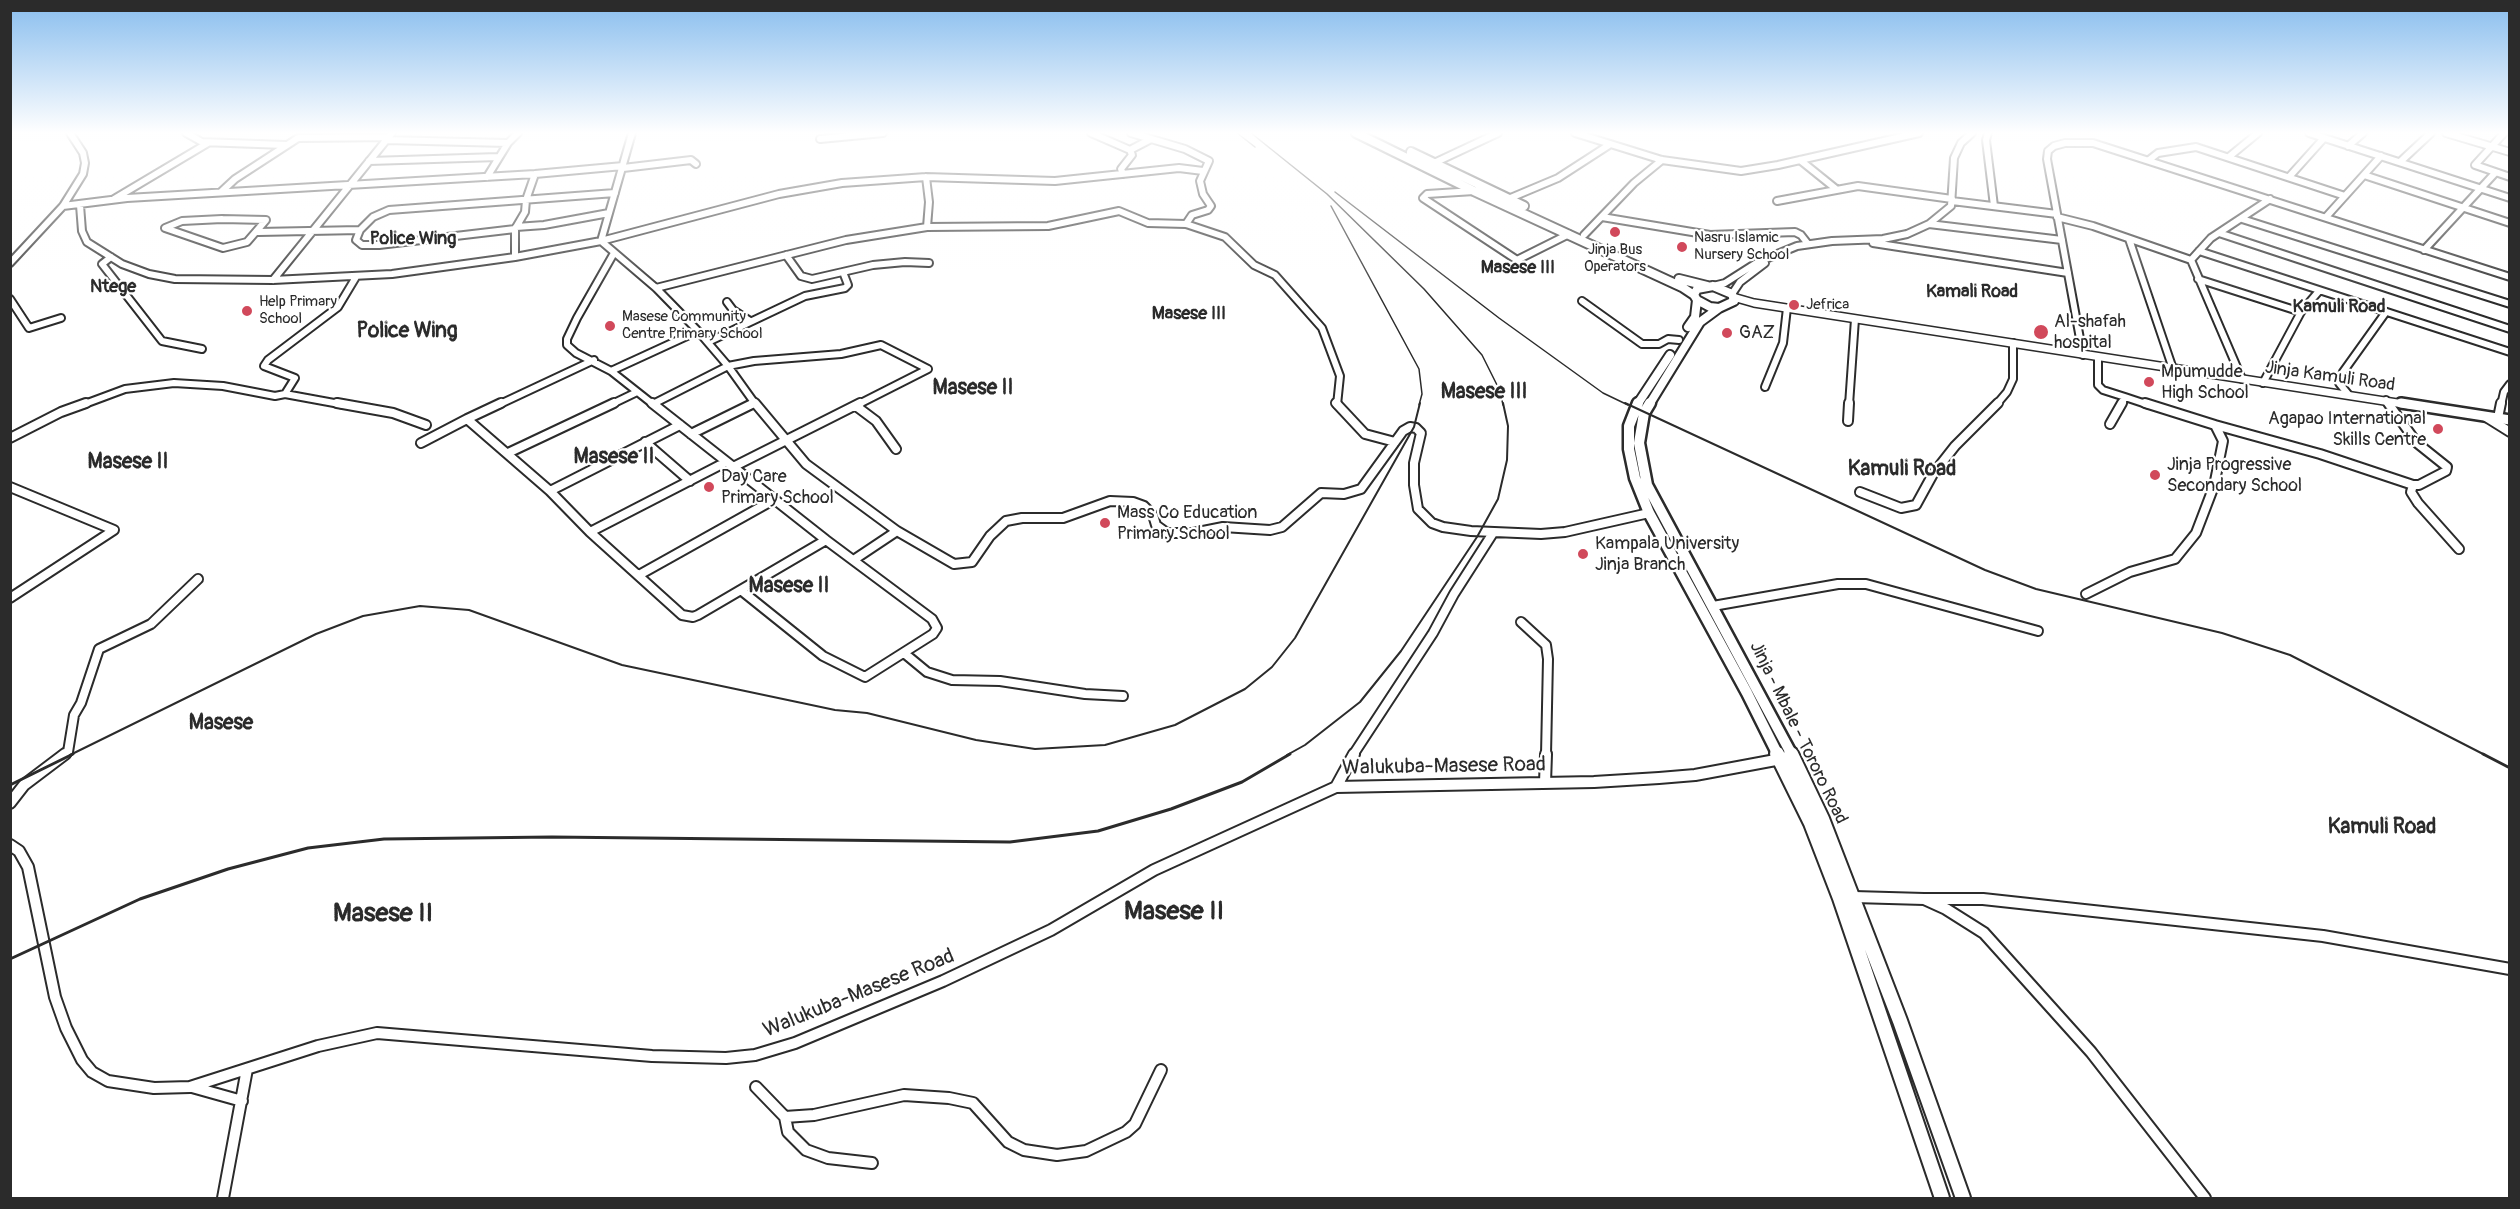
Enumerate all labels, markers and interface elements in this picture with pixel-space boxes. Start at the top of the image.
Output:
marker: Jinja Bus Operators [1608,225,1622,239]
district label: Police Wing [370,228,456,250]
place label: Nasru Islamic Nursery School [1694,229,1789,264]
marker: Nasru Islamic Nursery School [1675,240,1689,254]
place label: Jinja Bus Operators [1584,241,1646,276]
district label: Masese III [1481,257,1555,279]
district label: Ntege [90,276,136,298]
district label: Kamali Road [1926,281,2018,303]
place label: Help Primary School [259,293,337,328]
place label: Jefrica [1806,296,1849,314]
district label: Kamuli Road [2293,296,2385,318]
marker: Jefrica [1787,298,1801,312]
district label: Masese III [1152,303,1226,325]
marker: Help Primary School [240,304,254,318]
place label: Masese Community Centre Primary School [622,308,762,343]
place label: Al-shafah hospital [2054,311,2126,354]
district label: Police Wing [356,319,458,345]
marker: Masese Community Centre Primary School [603,319,617,333]
place label: GAZ [1739,322,1775,344]
marker: Al-shafah hospital [2032,323,2050,341]
marker: GAZ [1720,326,1734,340]
street label: Jinja Kamuli Road [2264,357,2396,397]
place label: Mpumudde High School [2161,361,2249,404]
marker: Mpumudde High School [2142,375,2156,389]
district label: Masese II [933,376,1013,402]
district label: Masese III [1441,380,1527,406]
place label: Agapao International Skills Centre [2268,408,2426,450]
marker: Agapao International Skills Centre [2431,422,2445,436]
district label: Masese II [574,445,654,471]
district label: Masese II [88,450,168,476]
place label: Jinja Progressive Secondary School [2167,454,2302,496]
district label: Kamuli Road [1848,457,1956,483]
place label: Day Care Primary School [721,466,834,508]
marker: Jinja Progressive Secondary School [2148,468,2162,482]
marker: Day Care Primary School [702,480,716,494]
place label: Mass Co Education Primary School [1117,502,1257,544]
marker: Mass Co Education Primary School [1098,516,1112,530]
place label: Kampala University Jinja Branch [1595,533,1739,576]
marker: Kampala University Jinja Branch [1576,547,1590,561]
district label: Masese II [749,574,829,600]
street label: Jinja - Mbale - Tororo Road [1744,638,1852,828]
district label: Masese [189,711,253,737]
street label: Walukuba-Masese Road [1342,753,1546,781]
district label: Kamuli Road [2328,815,2436,841]
district label: Masese II [1124,896,1224,928]
district label: Masese II [333,898,433,930]
street label: Walukuba-Masese Road [760,944,958,1044]

